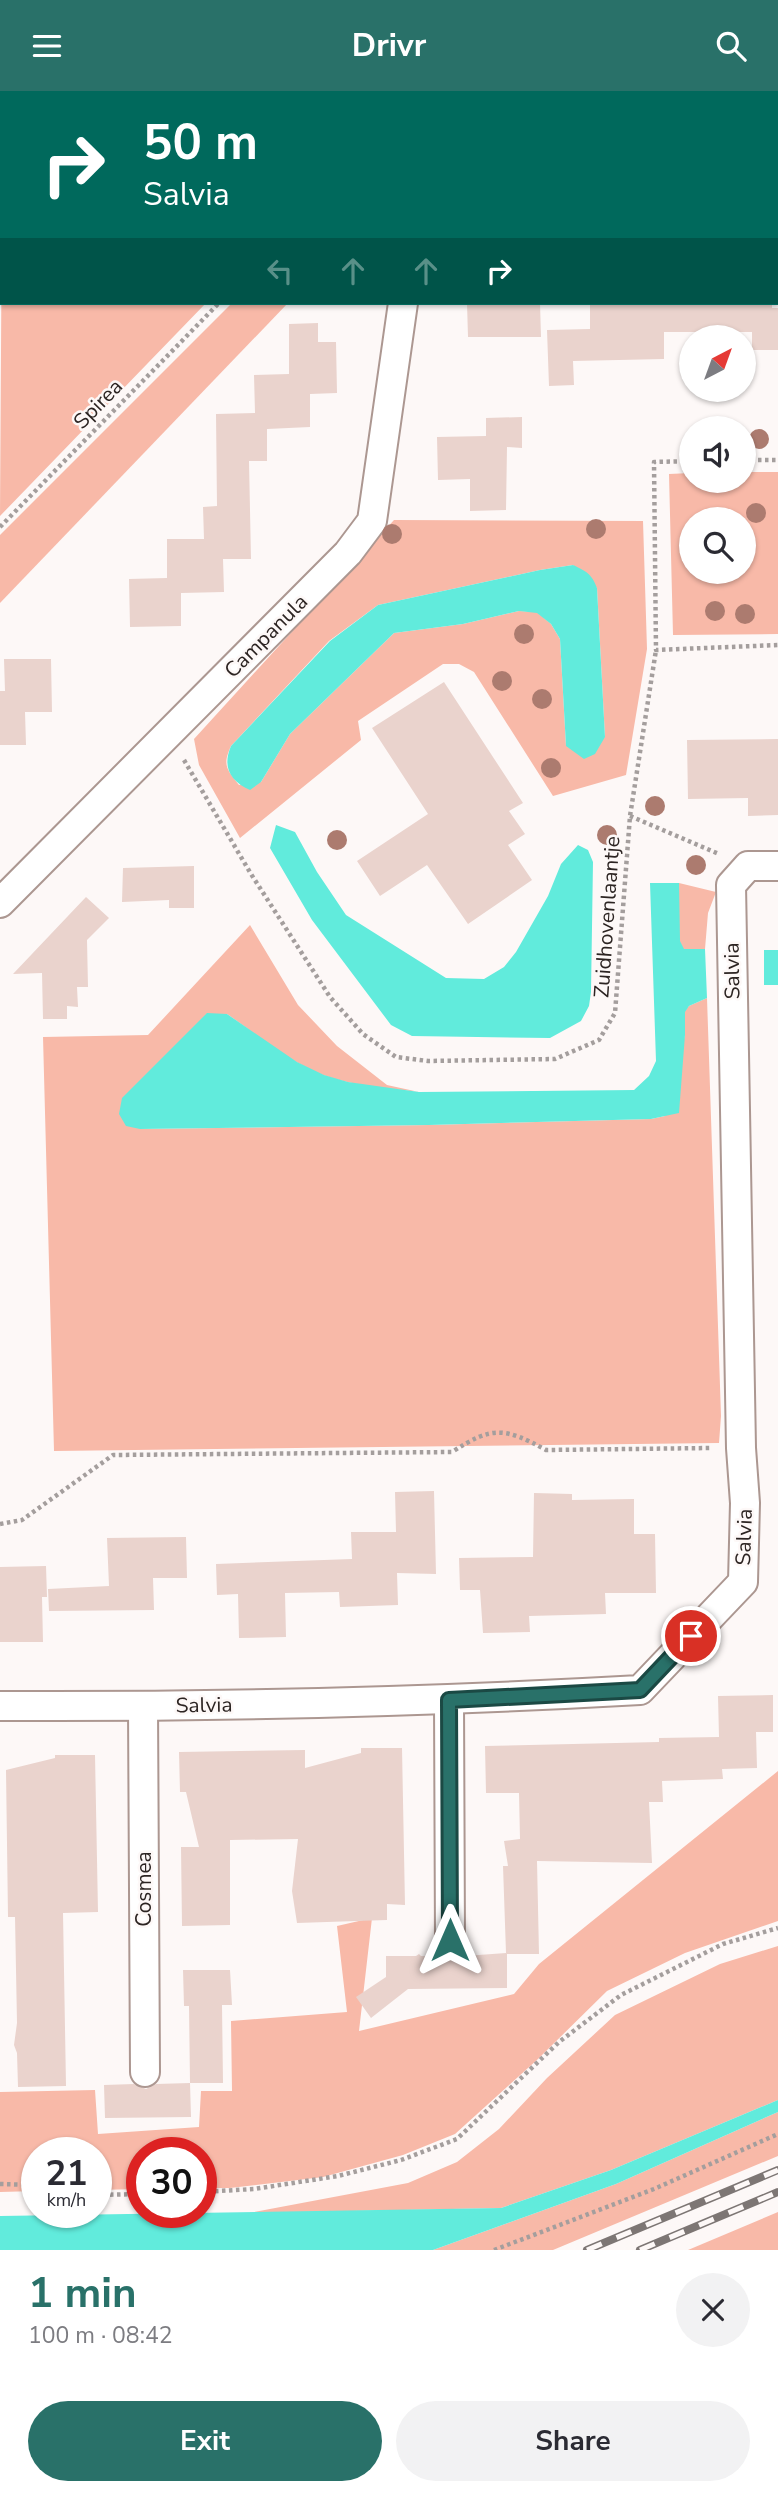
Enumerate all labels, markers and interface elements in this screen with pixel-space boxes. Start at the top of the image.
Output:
text: Drivr [352,24,426,67]
icon: menu [28,27,66,65]
icon: search [712,27,750,65]
text: 50 m [143,109,258,176]
icon: right [28,119,119,210]
text: Salvia [143,173,230,216]
icon: left [261,252,299,290]
icon: ahead [334,252,372,290]
icon: ahead [407,252,445,290]
icon: right [480,252,518,290]
north arrow [679,325,756,403]
map controls [679,325,756,584]
street label: Spirea [67,373,129,435]
button: sound [679,416,756,493]
button: search [679,507,756,584]
street label: Campanula [218,588,314,684]
street label: Zuidhovenlaantje [587,835,627,999]
street label: Salvia [718,942,746,1000]
street label: Salvia [729,1508,759,1566]
pin [661,1606,721,1666]
icon: arrive [672,1617,710,1655]
street label: Salvia [175,1691,233,1719]
street label: Cosmea [130,1851,158,1927]
position arrow [413,1903,487,1977]
speed limit sign: 30 [126,2137,217,2228]
text: 21 [45,2150,88,2197]
text: km/h [47,2188,86,2212]
text: 1 min [28,2265,137,2322]
button: close [676,2273,750,2347]
text: 100 m · 08:42 [28,2320,173,2351]
button: Exit [28,2401,382,2481]
button: Share [396,2401,750,2481]

